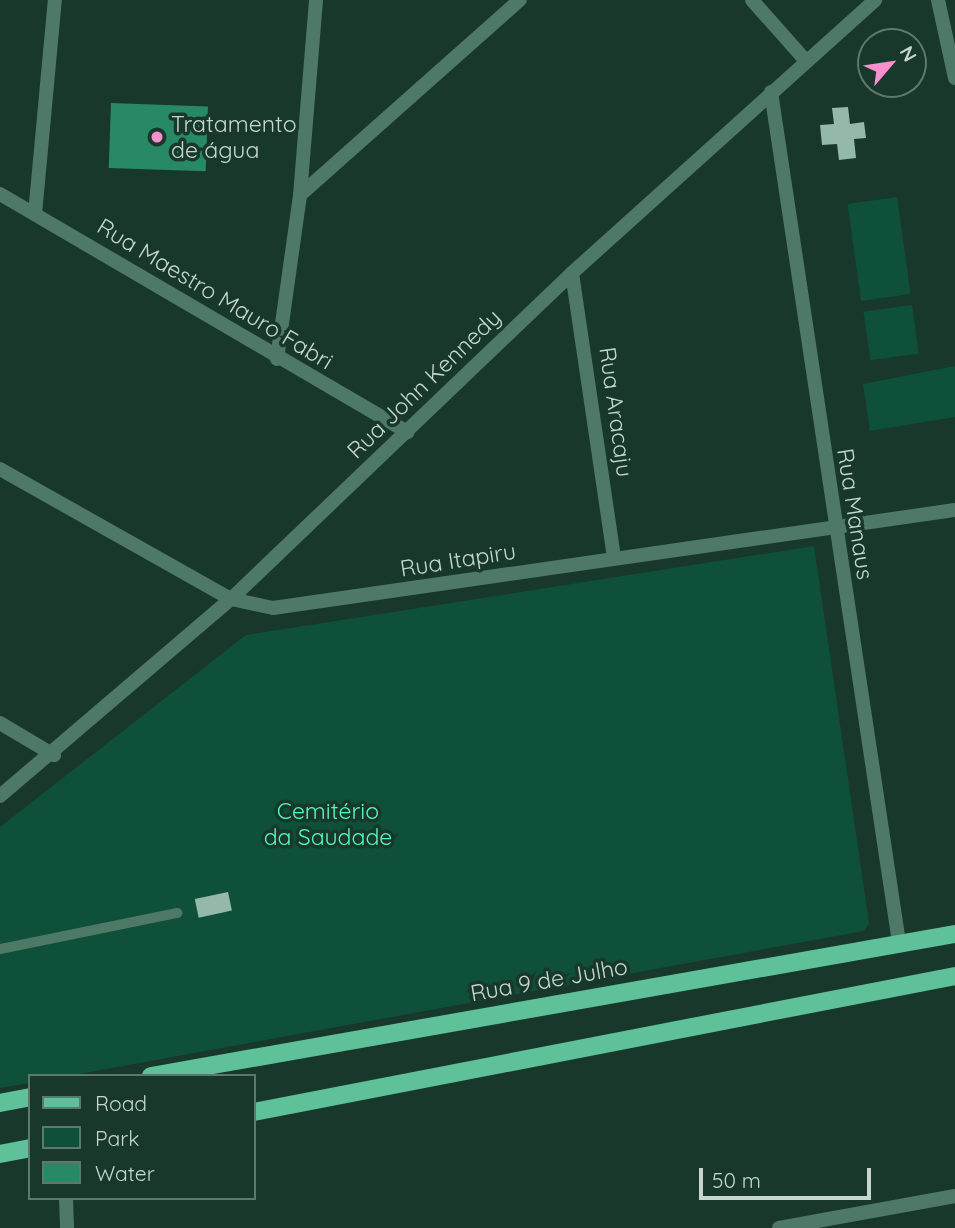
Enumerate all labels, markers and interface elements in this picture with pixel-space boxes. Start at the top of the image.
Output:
north arrow [857,28,927,98]
text: N [895,42,922,66]
place label: Tratamento de água [171,110,297,164]
marker: Tratamento de água [149,129,165,145]
street label: Rua Maestro Mauro Fabri [92,213,338,375]
street label: Rua John Kennedy [341,304,507,464]
street label: Rua Aracaju [593,345,639,479]
street label: Rua Manaus [831,446,879,582]
street label: Rua Itapiru [398,537,518,583]
park label: Cemitério da Saudade [264,797,392,851]
street label: Rua 9 de Julho [468,953,630,1007]
legend [28,1074,256,1200]
text: Road [95,1090,147,1116]
text: Park [95,1125,139,1151]
scale bar [703,1154,874,1198]
text: Water [95,1160,155,1186]
text: 50 m [712,1167,761,1193]

